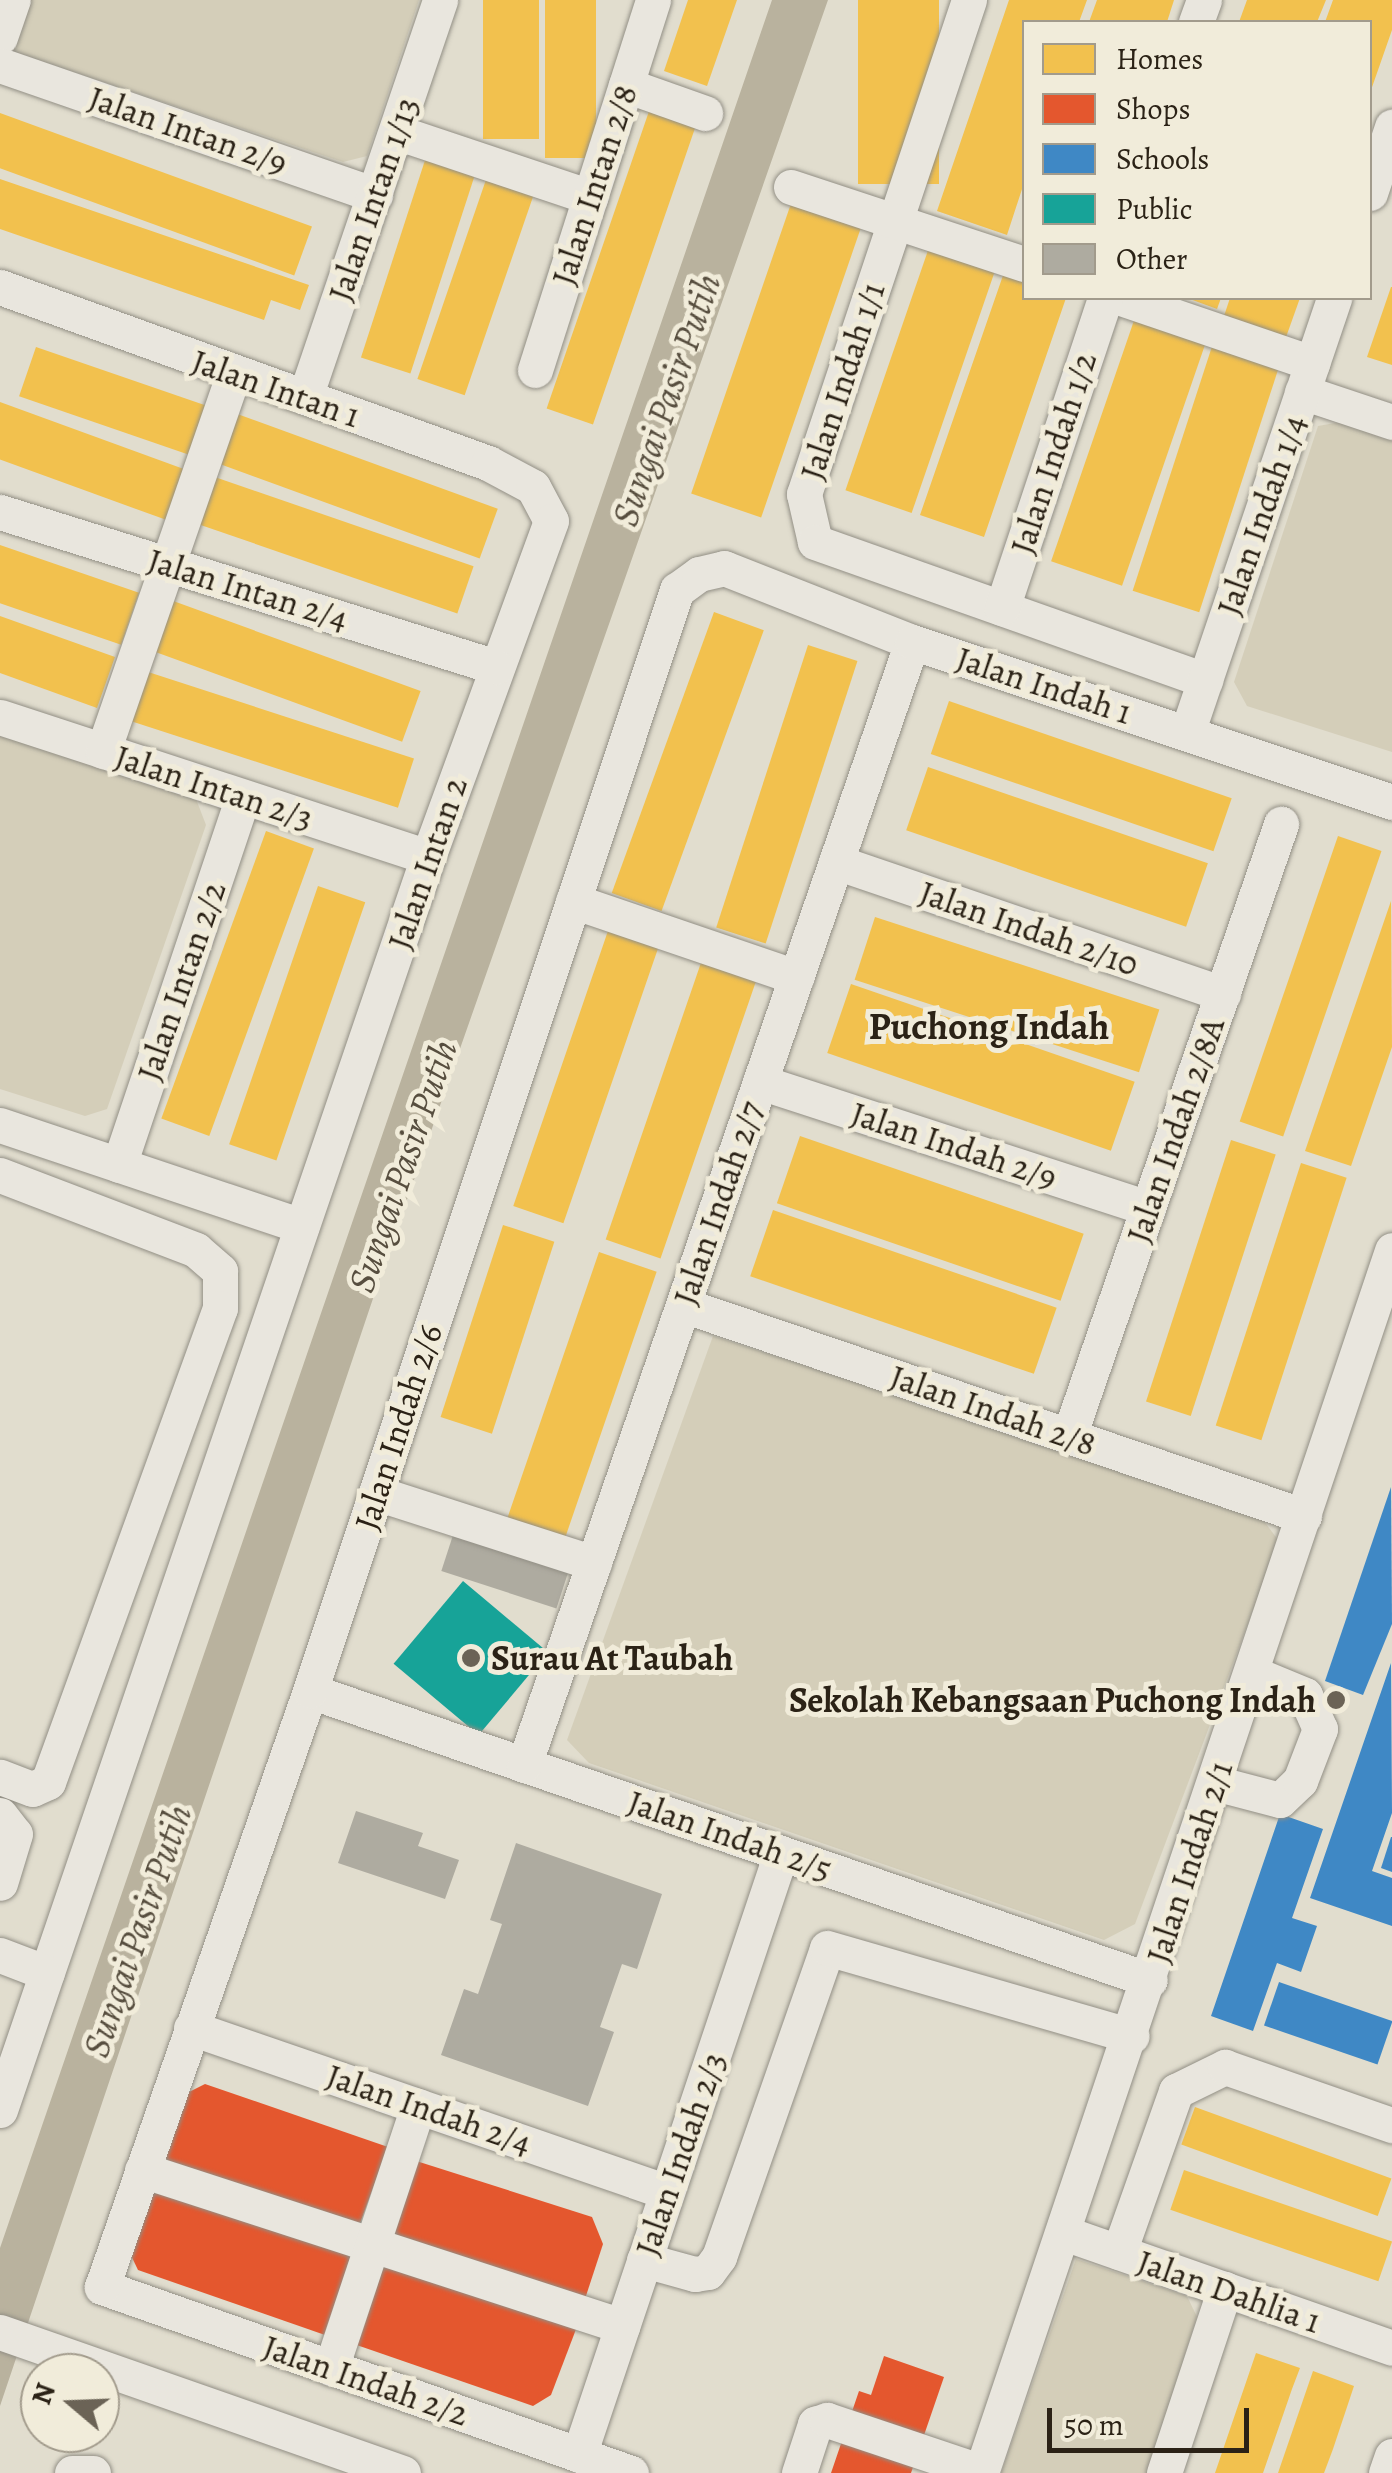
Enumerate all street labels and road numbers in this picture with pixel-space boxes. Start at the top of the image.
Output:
street label: Jalan Intan 2/9 [83,76,293,184]
street label: Jalan Intan 2/8 [542,79,646,291]
street label: Jalan Intan 1/13 [318,91,428,307]
street label: Jalan Indah 1/1 [790,277,894,485]
street label: Jalan Intan 1 [186,340,366,436]
street label: Jalan Indah 1/2 [1001,347,1105,559]
street label: Jalan Indah 1/4 [1207,409,1315,621]
street label: Jalan Intan 2/4 [143,539,353,639]
street label: Jalan Indah 1 [951,637,1137,733]
street label: Jalan Intan 2/3 [110,735,318,839]
street label: Jalan Intan 2 [378,771,476,955]
street label: Jalan Indah 2/10 [914,871,1144,985]
street label: Jalan Intan 2/2 [127,876,235,1086]
street label: Jalan Indah 2/8A [1117,1012,1233,1248]
street label: Jalan Indah 2/9 [846,1092,1062,1198]
street label: Jalan Indah 2/7 [664,1096,772,1310]
street label: Jalan Indah 2/6 [345,1319,451,1535]
street label: Jalan Indah 2/8 [885,1355,1101,1465]
street label: Jalan Indah 2/1 [1137,1756,1241,1968]
street label: Jalan Indah 2/5 [622,1780,838,1890]
street label: Jalan Indah 2/3 [626,2047,734,2261]
street label: Jalan Indah 2/4 [321,2054,537,2164]
street label: Jalan Dahlia 1 [1132,2240,1326,2342]
street label: Jalan Indah 2/2 [258,2325,474,2435]

